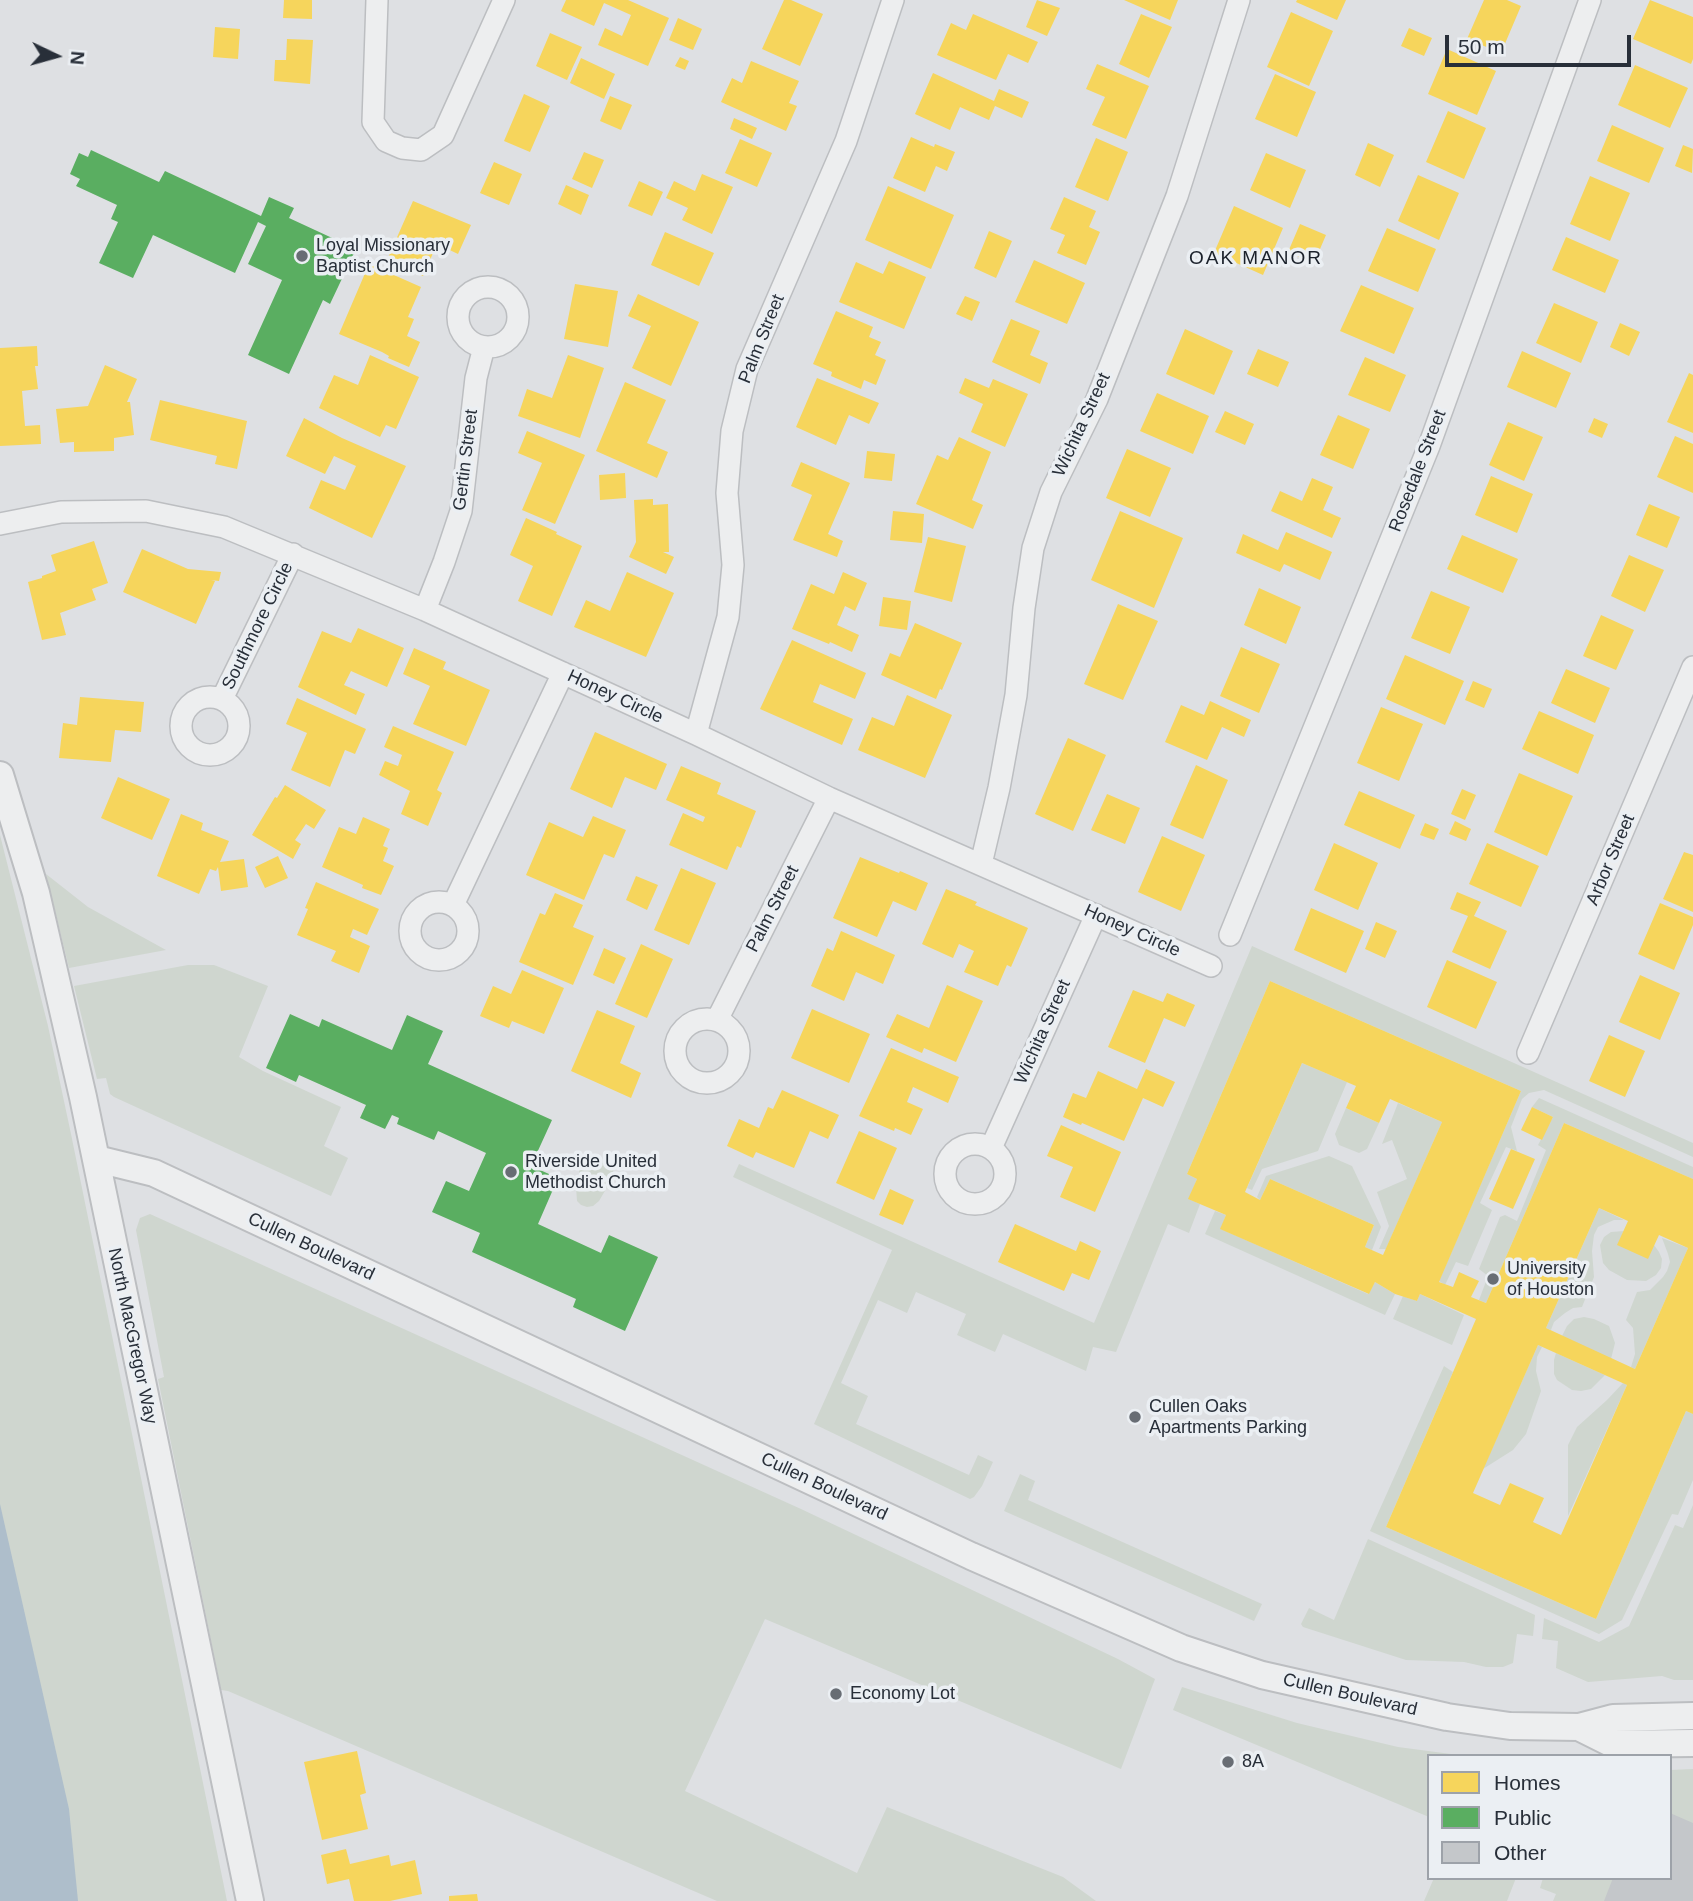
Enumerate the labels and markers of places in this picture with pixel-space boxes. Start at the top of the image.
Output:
place label: Loyal Missionary Baptist Church [316,235,450,278]
marker: Loyal Missionary Baptist Church [294,248,310,264]
place label: Riverside United Methodist Church [525,1151,666,1194]
marker: Riverside United Methodist Church [503,1164,519,1180]
place label: University of Houston [1507,1258,1594,1300]
marker: University of Houston [1485,1271,1501,1287]
place label: Cullen Oaks Apartments Parking [1149,1396,1307,1438]
marker: Cullen Oaks Apartments Parking [1127,1409,1143,1425]
place label: Economy Lot [850,1683,955,1705]
marker: Economy Lot [828,1686,844,1702]
place label: 8A [1242,1751,1264,1773]
marker: 8A [1220,1754,1236,1770]

